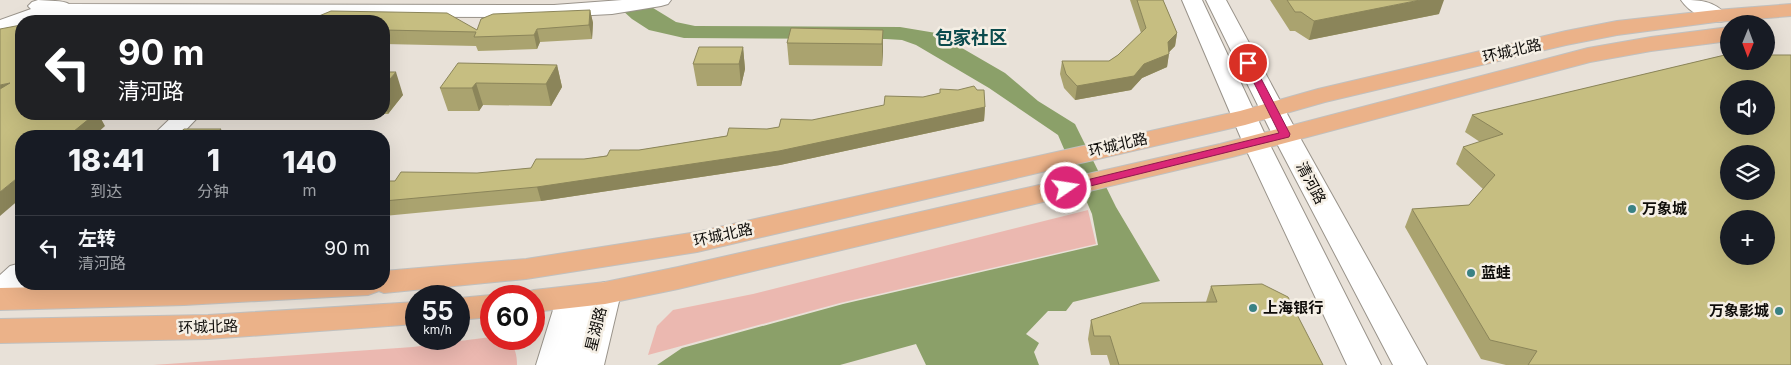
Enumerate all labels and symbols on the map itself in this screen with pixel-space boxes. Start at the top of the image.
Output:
north arrow [1720,15,1775,70]
district label: 包家社区 [935,27,1007,48]
street label: 环城北路 [1481,35,1543,67]
pin [1227,42,1269,84]
street label: 环城北路 [1087,129,1149,161]
street label: 清河路 [1292,158,1330,207]
position arrow [1039,161,1091,213]
place label: 万象城 [1642,199,1687,218]
marker: 万象城 [1626,203,1638,215]
street label: 环城北路 [692,219,754,250]
place label: 蓝蛙 [1481,263,1511,282]
marker: 蓝蛙 [1465,267,1477,279]
speed limit sign: 60 [480,285,545,350]
place label: 上海银行 [1263,298,1323,317]
place label: 万象影城 [1709,301,1769,320]
marker: 上海银行 [1247,302,1259,314]
street label: 星湖路 [581,305,610,353]
marker: 万象影城 [1773,305,1785,317]
street label: 环城北路 [178,316,238,337]

